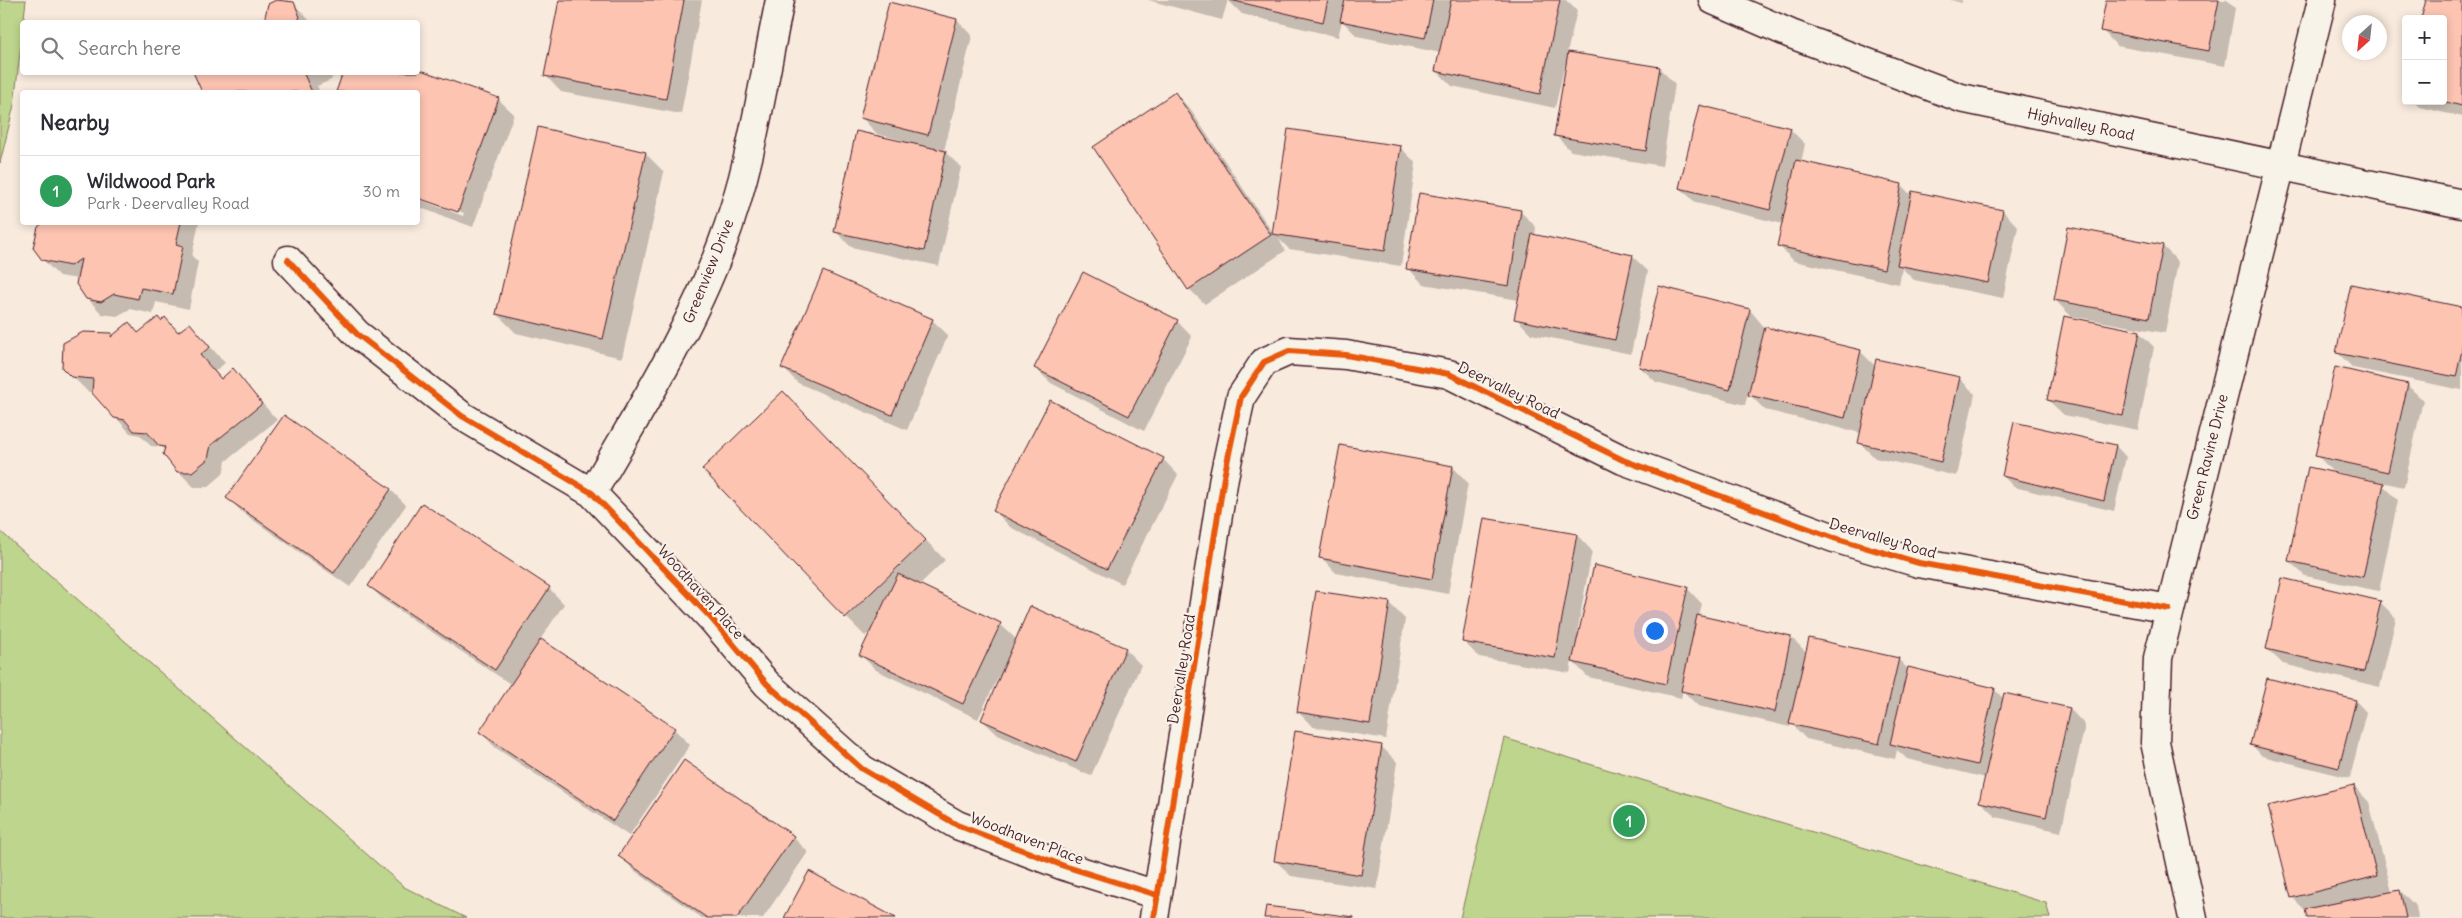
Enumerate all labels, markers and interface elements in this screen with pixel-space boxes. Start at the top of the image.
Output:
north arrow [2342,15,2387,60]
map controls [2402,15,2447,105]
button: + [2402,15,2447,60]
search box [20,20,420,75]
icon: search [38,34,66,62]
text: Search here [78,36,181,60]
button: − [2402,60,2447,105]
street label: Highvalley Road [2026,103,2136,145]
text: Nearby [40,109,110,136]
text: Wildwood Park [87,169,215,193]
text: 1 [53,181,59,201]
text: 30 m [363,181,400,201]
text: Park · Deervalley Road [87,193,249,213]
street label: Greenview Drive [678,216,738,326]
street label: Deervalley Road [1455,357,1563,423]
street label: Green Ravine Drive [2182,392,2232,522]
street label: Deervalley Road [1827,514,1939,562]
street label: Woodhaven Place [654,541,748,643]
street label: Deervalley Road [1163,613,1199,725]
your location [1642,618,1668,644]
pin: 1 [1613,802,1645,840]
street label: Woodhaven Place [968,808,1086,868]

